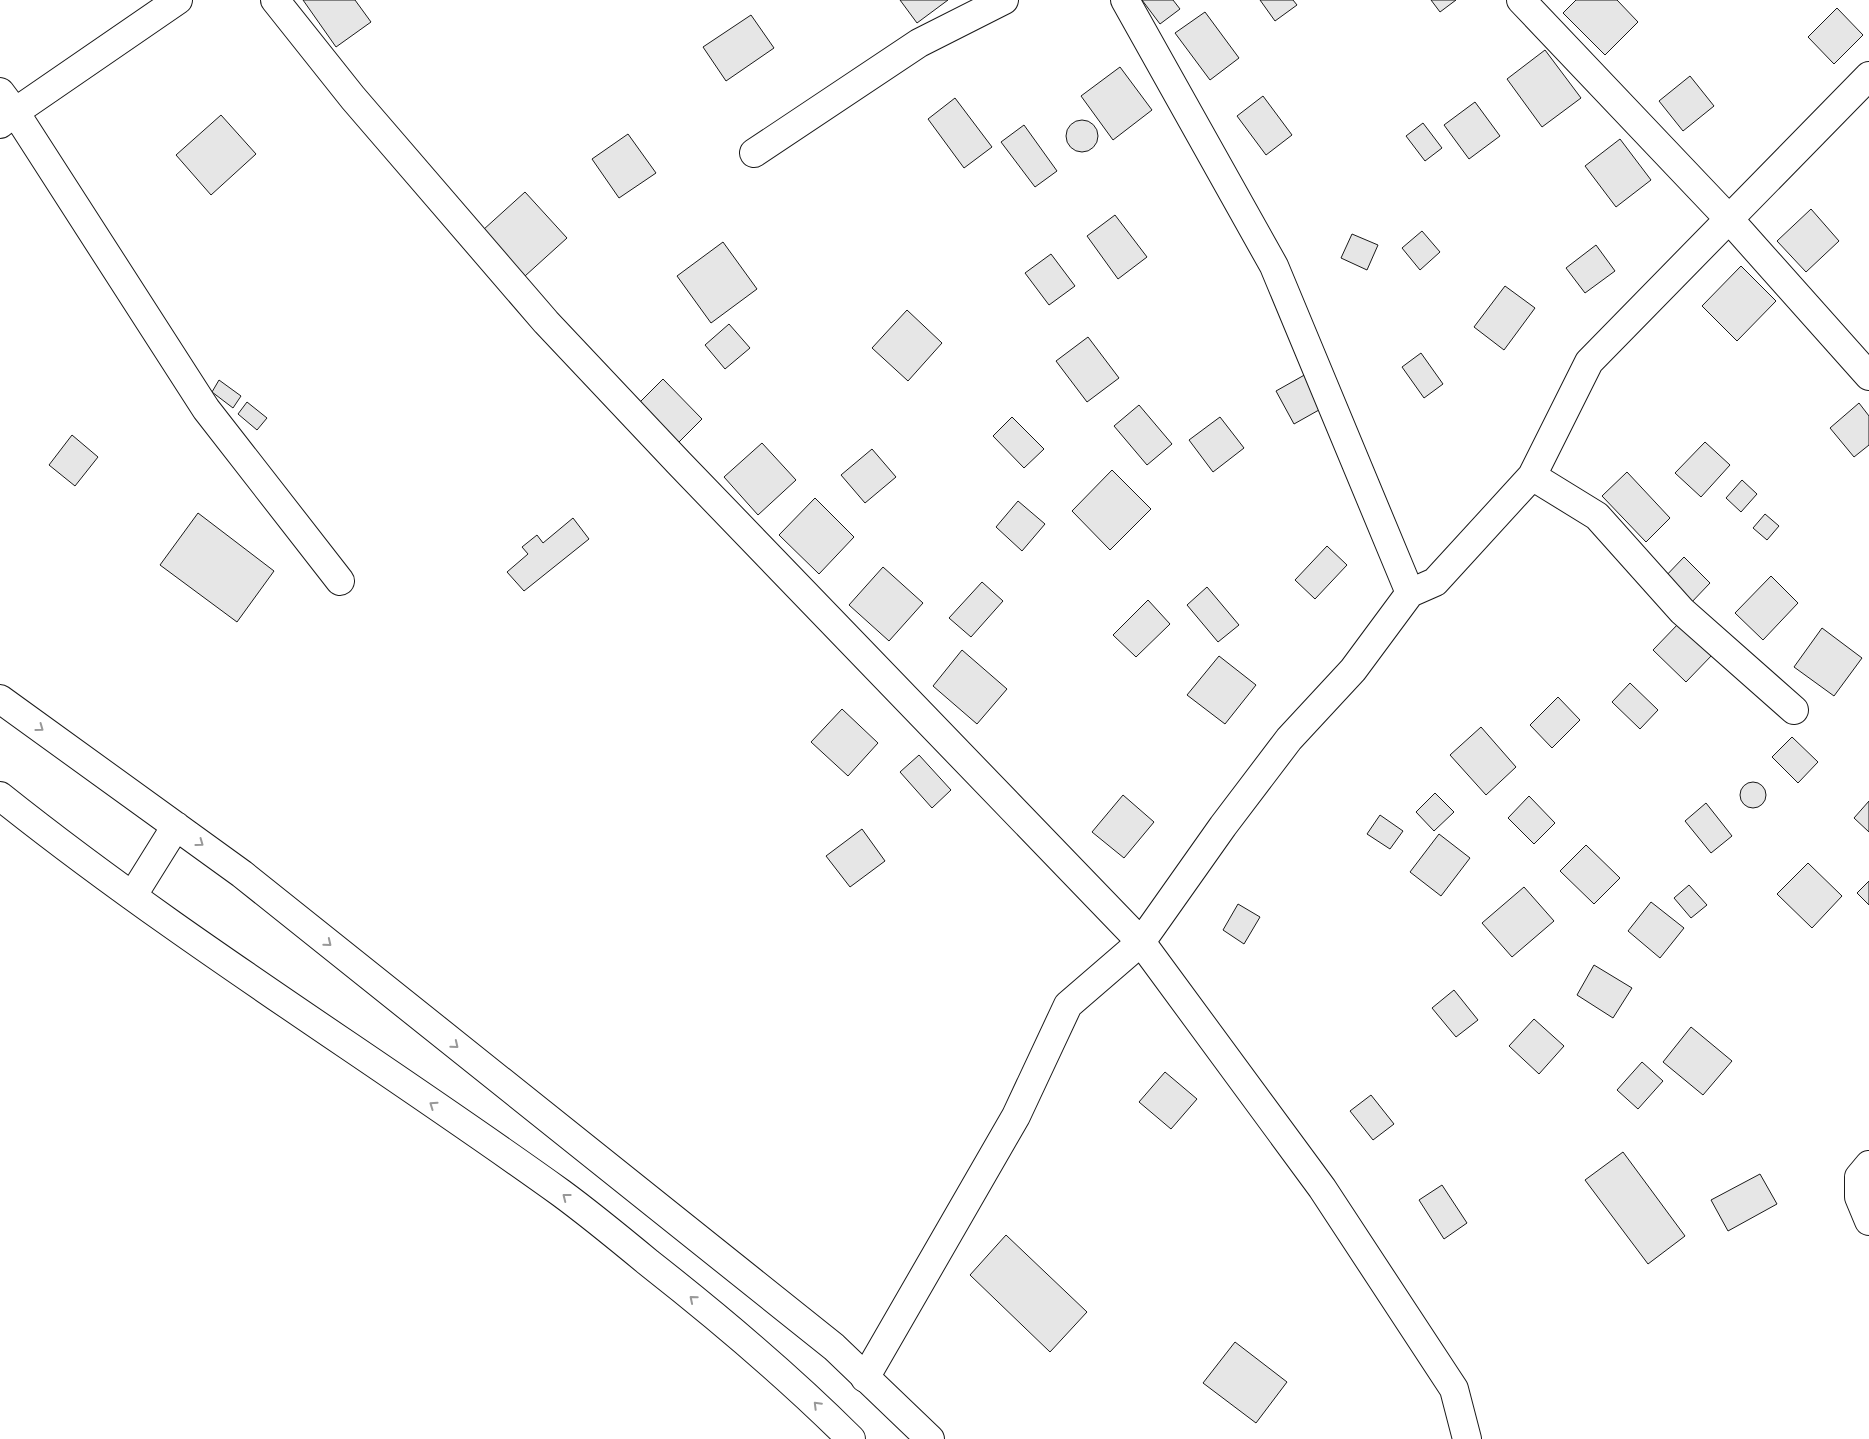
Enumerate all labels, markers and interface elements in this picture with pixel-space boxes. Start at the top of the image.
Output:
one-way arrow [34,722,43,731]
one-way arrow [194,837,204,846]
one-way arrow [322,938,331,946]
one-way arrow [449,1039,458,1047]
one-way arrow [429,1102,439,1111]
one-way arrow [563,1194,572,1203]
one-way arrow [690,1295,699,1304]
one-way arrow [813,1401,822,1410]

